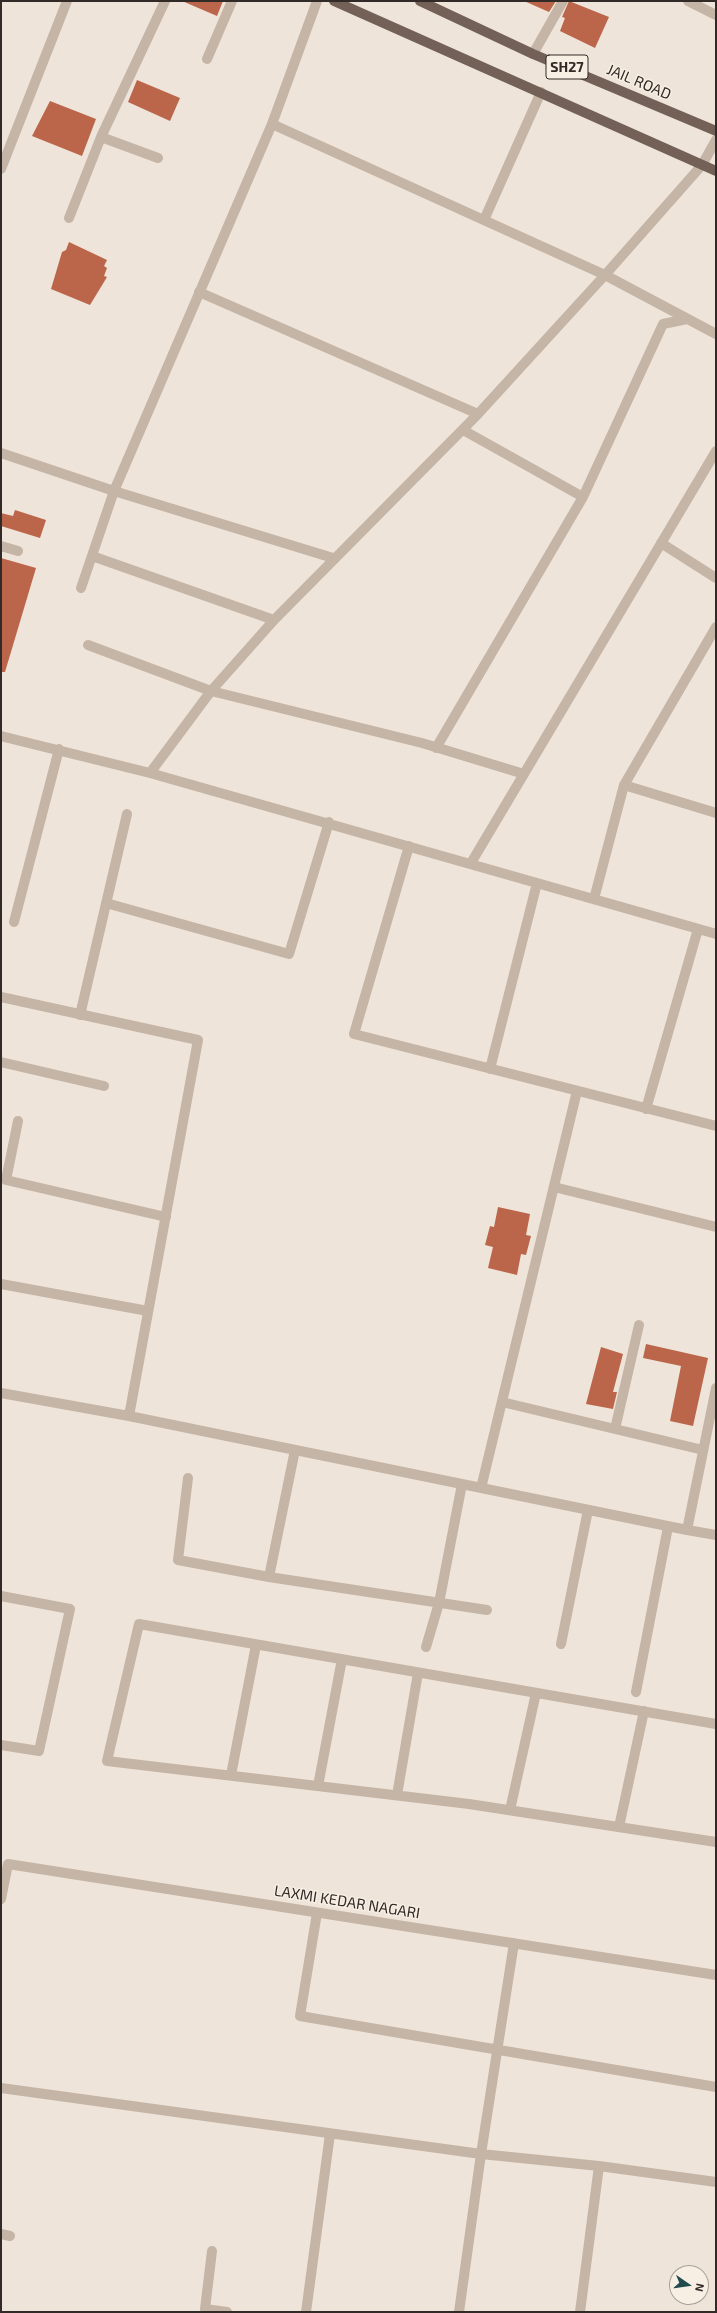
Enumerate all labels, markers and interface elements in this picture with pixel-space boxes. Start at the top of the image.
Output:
road number: SH27 [546,55,588,79]
street label: JAIL ROAD [604,60,674,104]
street label: LAXMI KEDAR NAGARI [273,1882,421,1922]
north arrow [669,2265,709,2305]
text: N [693,2282,707,2293]

